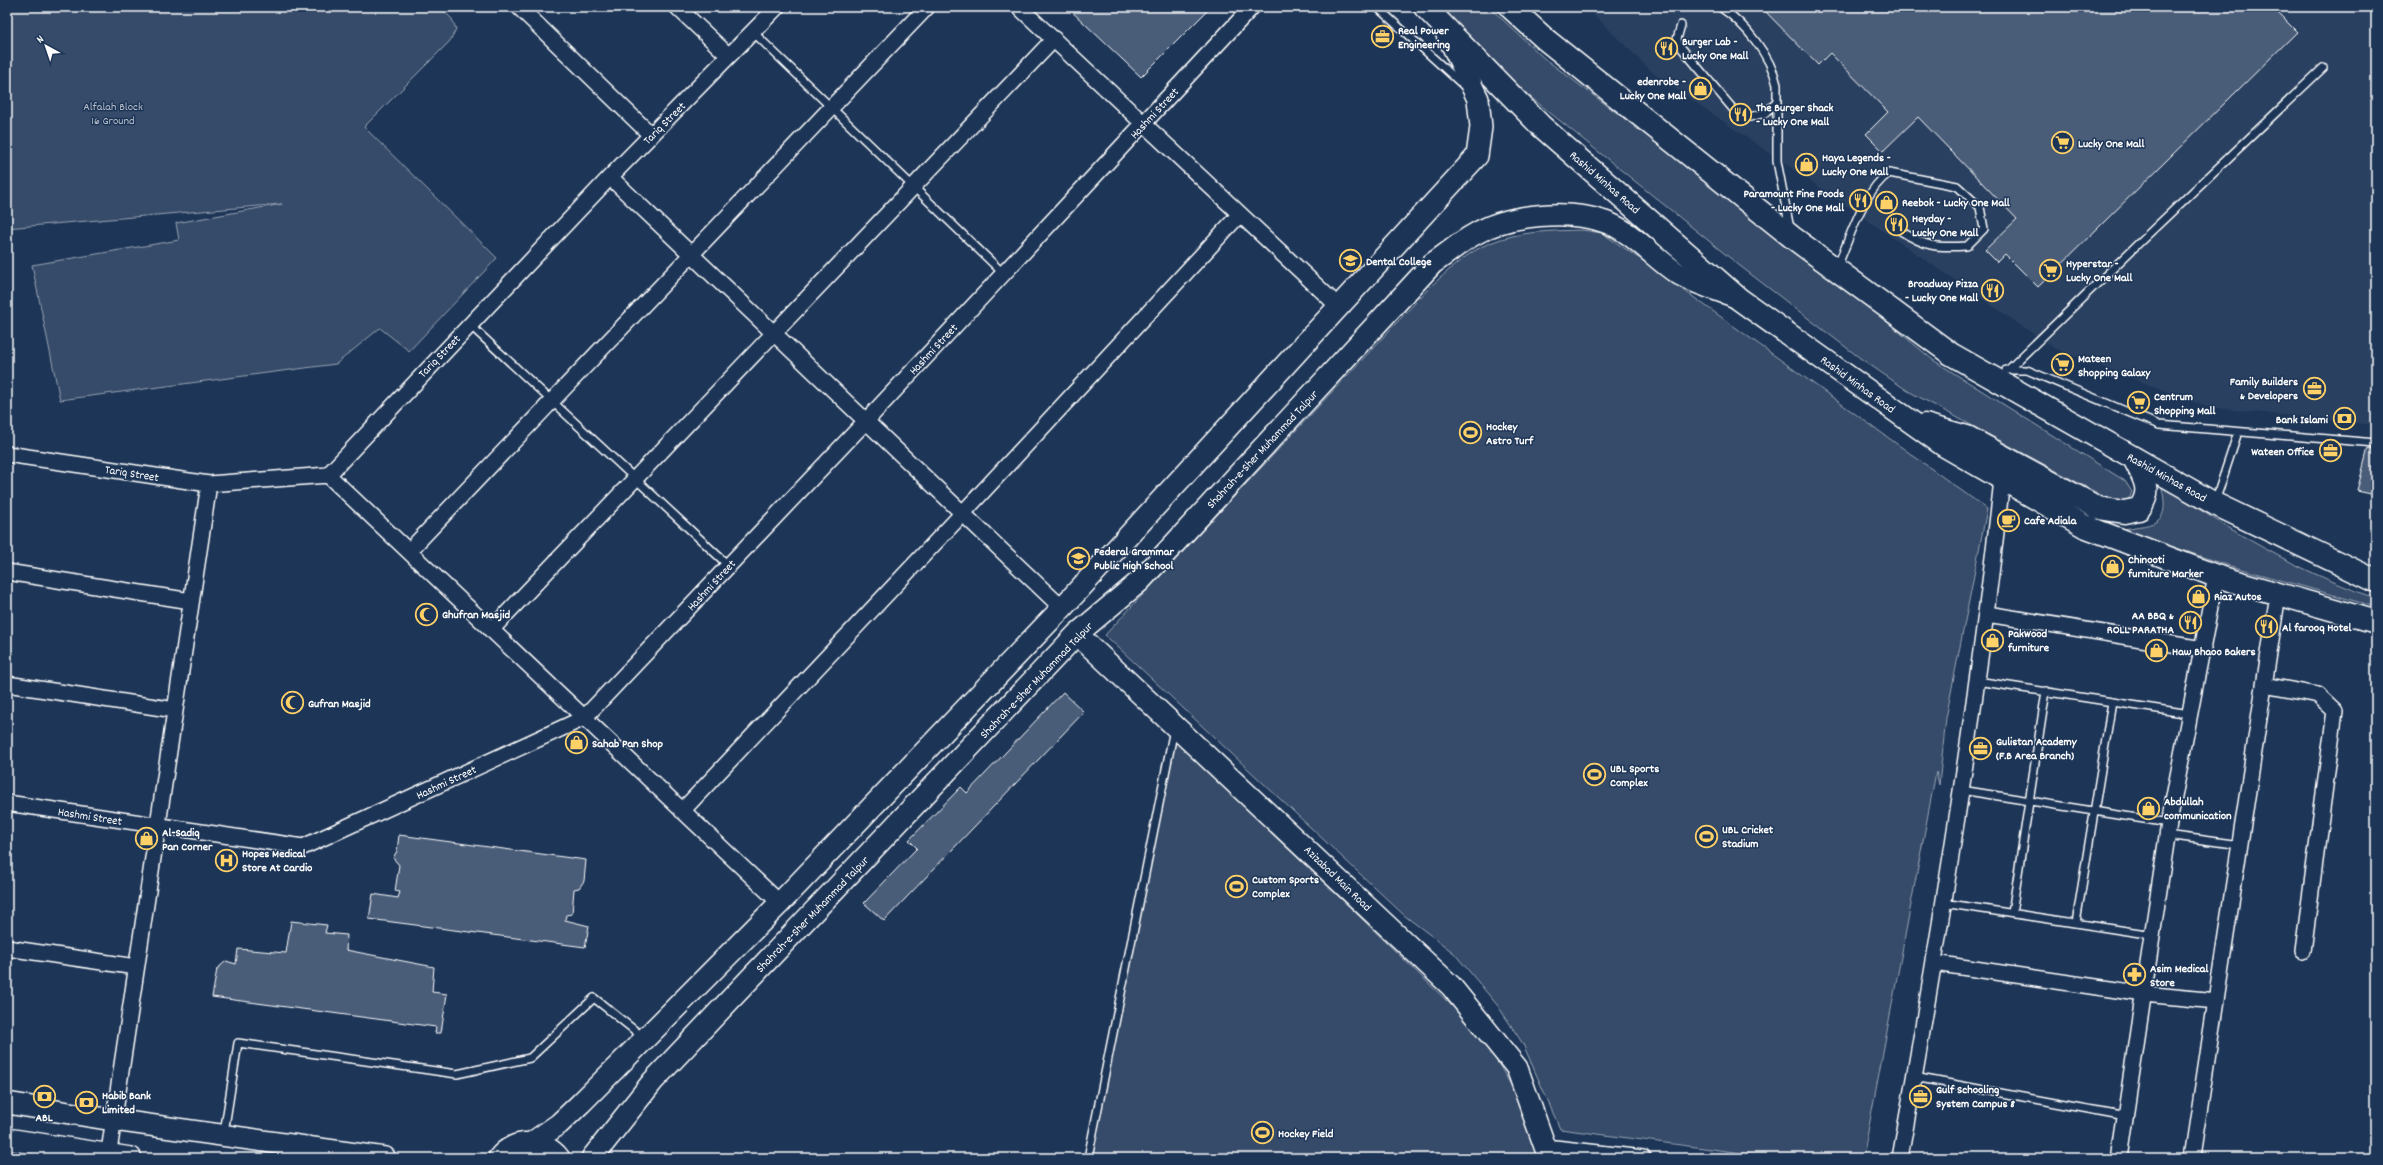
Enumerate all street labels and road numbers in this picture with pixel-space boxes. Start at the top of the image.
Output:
street label: Hashmi Street [1127,84,1184,143]
street label: Tariq Street [640,98,691,149]
street label: Rashid Minhas Road [1565,148,1643,219]
street label: Hashmi Street [906,320,963,379]
street label: Tariq Street [415,331,465,382]
street label: Rashid Minhas Road [1816,352,1898,418]
street label: Shahrah-e-Sher Muhammad Talpur [1204,387,1323,513]
street label: Rashid Minhas Road [2123,449,2209,507]
street label: Tariq Street [104,462,160,487]
street label: Hashmi Street [684,556,741,615]
street label: Shahrah-e-Sher Muhammad Talpur [977,618,1098,743]
street label: Hashmi Street [414,762,480,805]
street label: Hashmi Street [56,804,124,831]
street label: Azizabad Main Road [1299,842,1375,916]
street label: Shahrah-e-Sher Muhammad Talpur [753,852,874,977]

